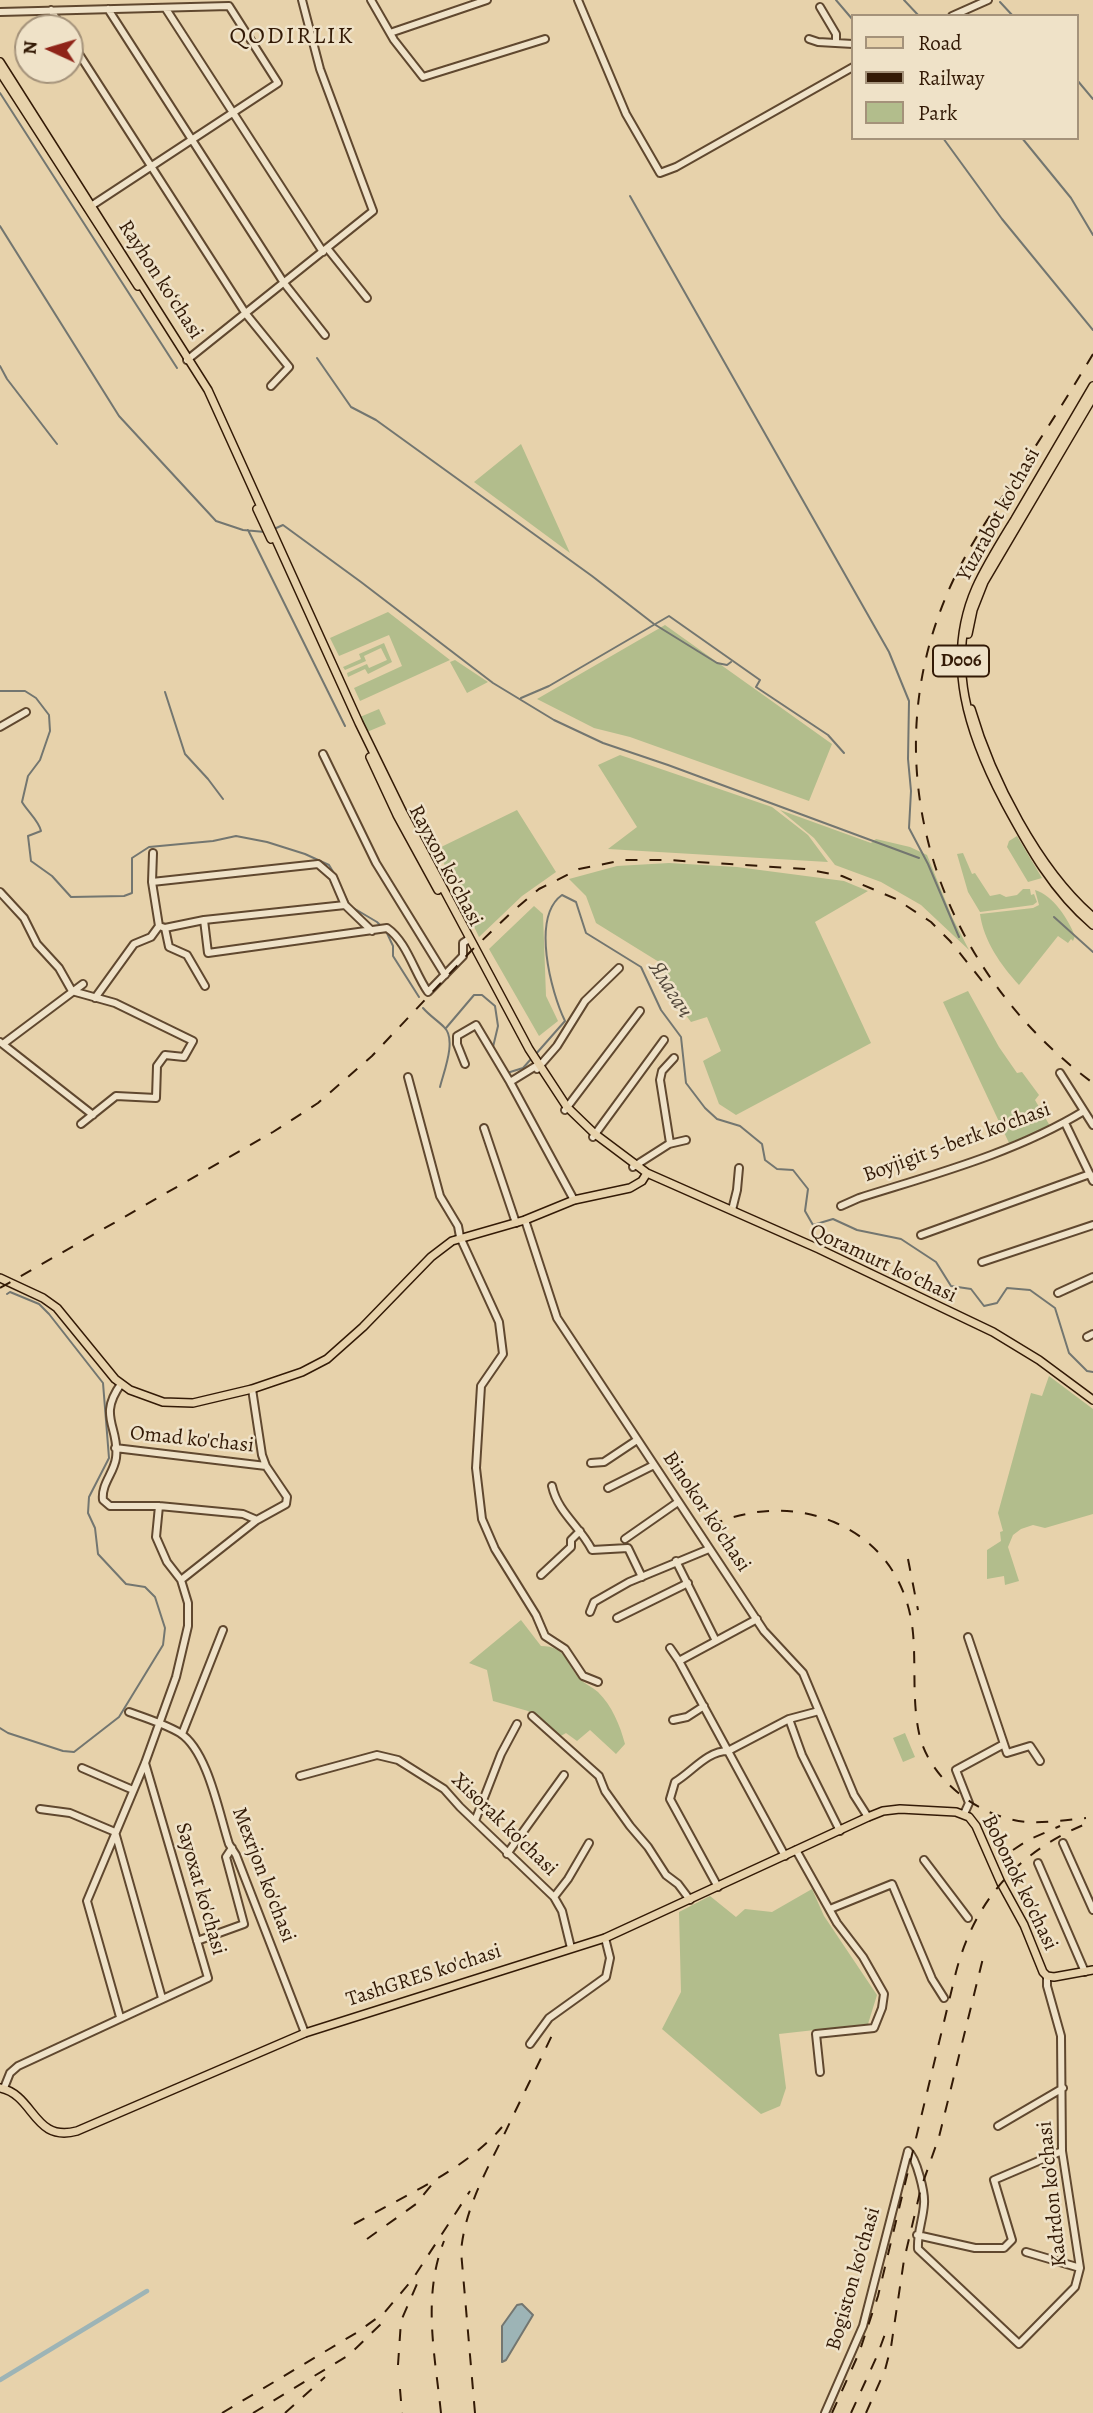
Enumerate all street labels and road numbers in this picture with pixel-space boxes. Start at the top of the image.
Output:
street label: Rayhon koʻchasi [112,216,208,344]
street label: Yuzrabot ko'chasi [952,444,1046,586]
road number: D006 [933,646,989,676]
street label: Rayxon ko'chasi [402,801,488,931]
street label: Boyjigit 5-berk ko'chasi [860,1097,1054,1189]
street label: Qoramurt koʻchasi [806,1219,960,1309]
street label: Omad ko'chasi [129,1421,255,1459]
street label: Binokor ko'chasi [656,1447,756,1577]
street label: Xisorak ko'chasi [446,1768,562,1882]
street label: Mexrjon ko'chasi [226,1804,300,1946]
street label: Bobonok ko'chasi [975,1811,1063,1955]
street label: Sayoxat ko'chasi [169,1820,231,1958]
street label: TashGRES ko'chasi [343,1939,505,2013]
street label: Kadrdon ko'chasi [1033,2120,1073,2268]
street label: Bogiston ko'chasi [822,2204,886,2354]

